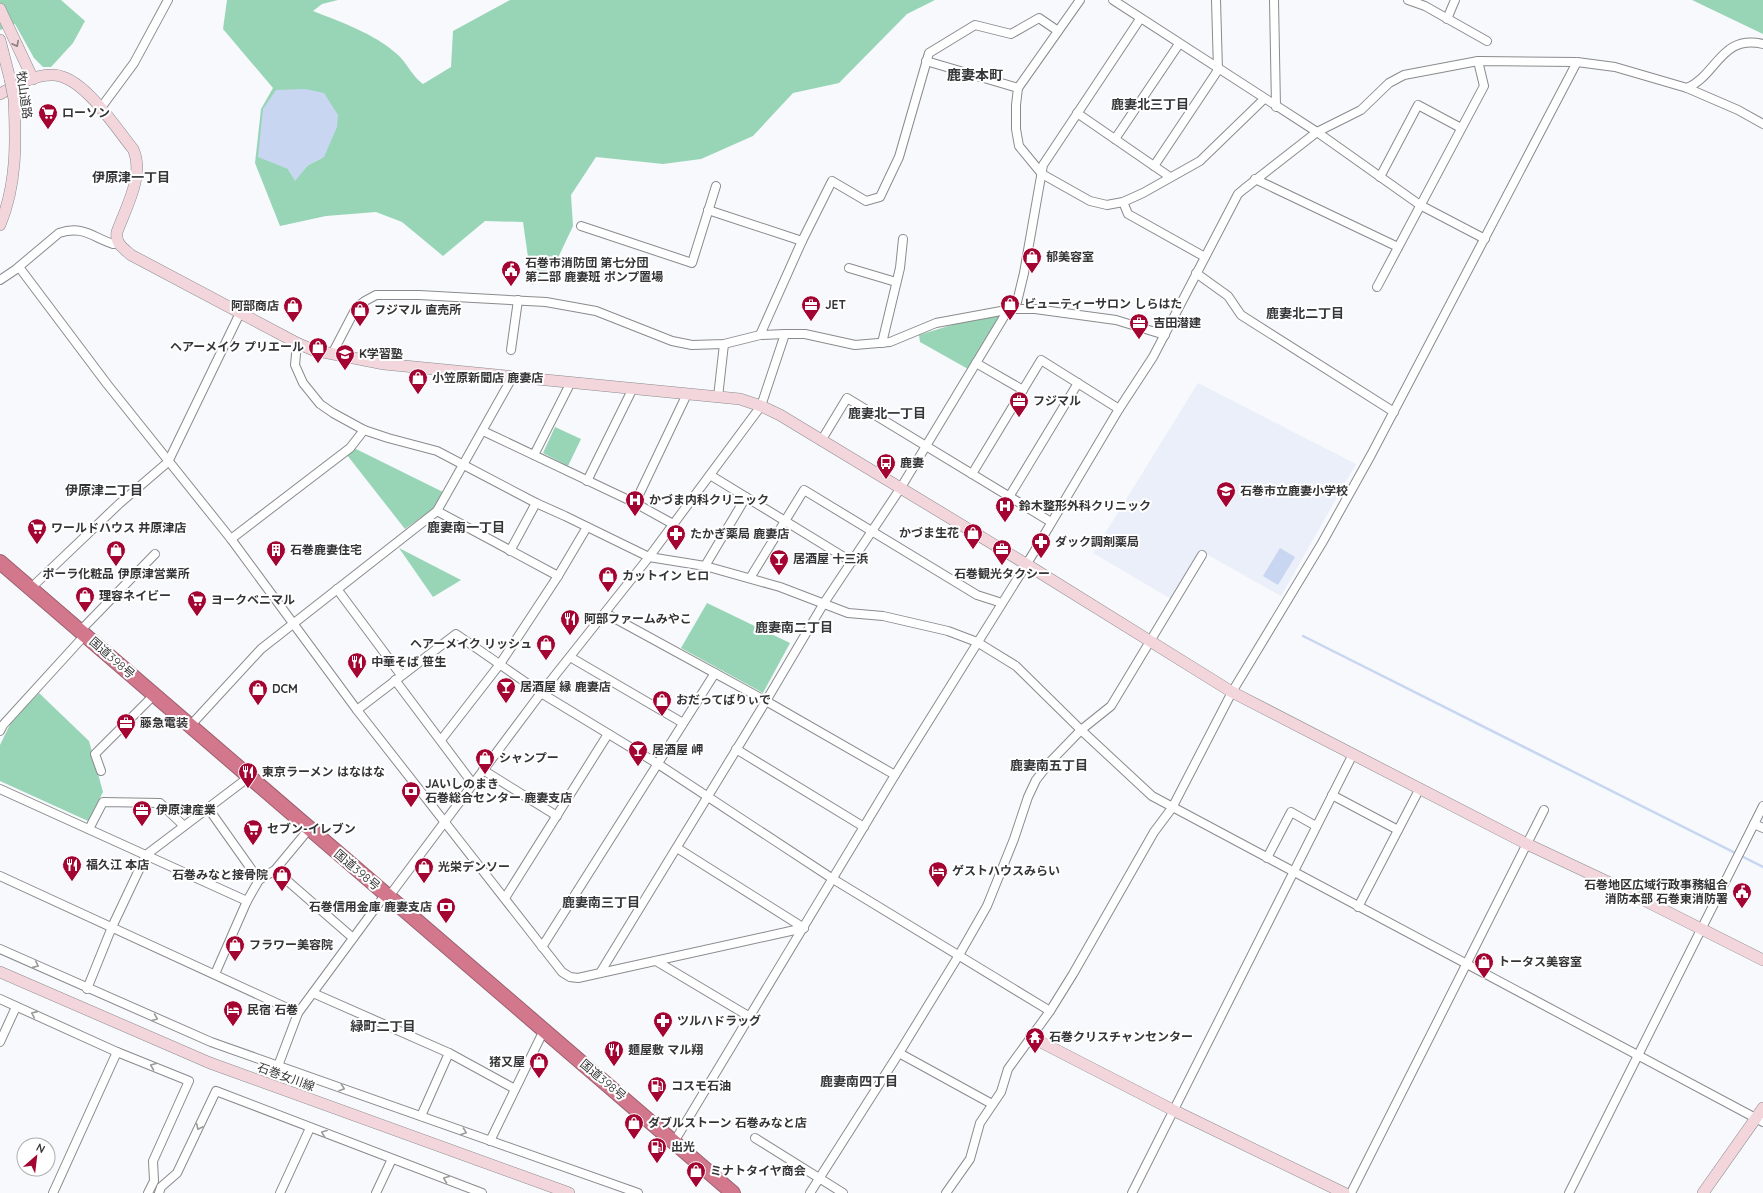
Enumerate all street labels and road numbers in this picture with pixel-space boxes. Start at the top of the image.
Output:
street label: 牧山道路 [14,70,35,120]
street label: 国道398号 [86,634,138,681]
street label: 国道398号 [331,846,383,893]
street label: 国道398号 [577,1056,629,1103]
street label: 石巻女川線 [255,1059,317,1094]

